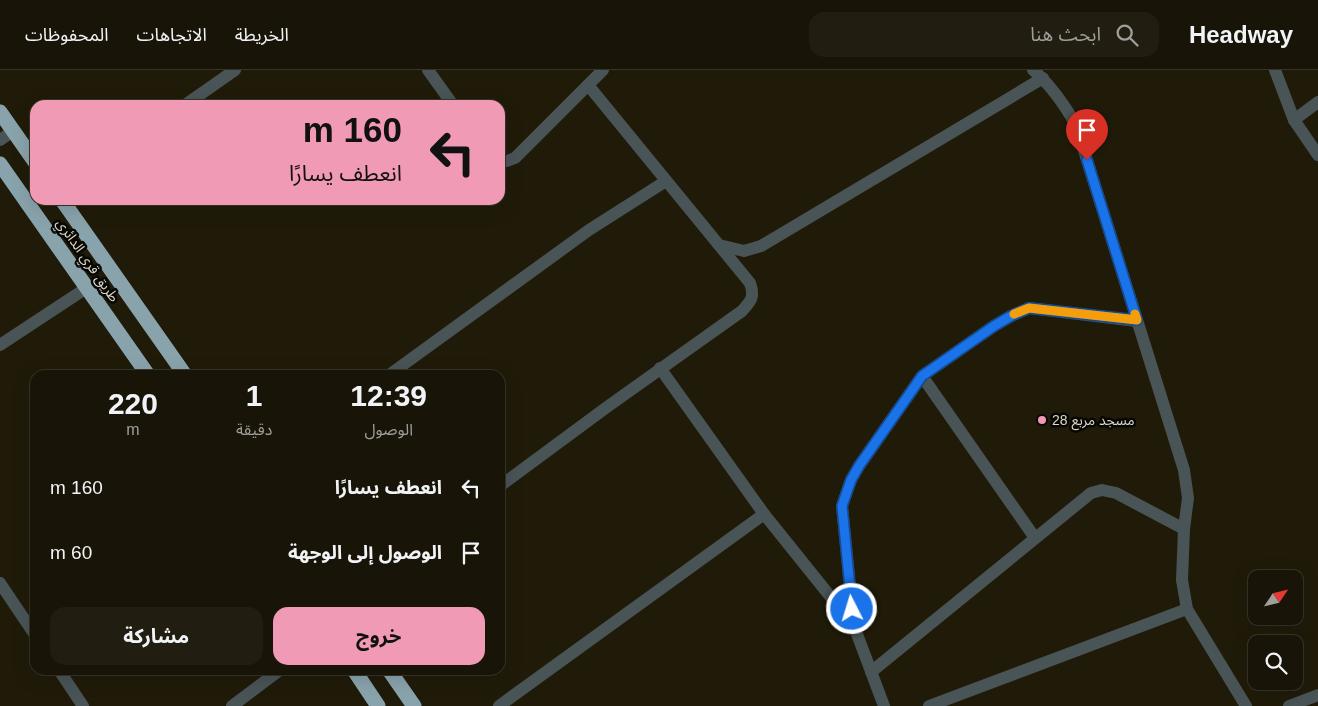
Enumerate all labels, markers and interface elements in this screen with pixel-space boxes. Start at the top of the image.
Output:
search box [809,12,1159,57]
icon: search [1113,21,1141,49]
text: Headway [1189,21,1293,48]
text: ابحث هنا [1030,24,1101,45]
text: المحفوظات [25,25,109,45]
text: الاتجاهات [137,25,207,45]
text: الخريطة [235,25,289,45]
pin [1066,109,1108,160]
text: 160 m [303,110,402,149]
icon: arrive [1073,116,1101,144]
icon: left [420,120,485,185]
text: انعطف يسارًا [289,161,402,186]
street label: طريق قري الدائري [51,215,123,307]
text: 1 [246,379,263,412]
text: 12:39 [350,379,427,412]
text: 220 [108,387,158,420]
place label: مسجد مربع 28 [1052,412,1135,431]
marker: مسجد مربع 28 [1036,414,1048,426]
text: m [126,421,140,438]
text: دقيقة [236,421,272,438]
text: الوصول [364,421,413,438]
icon: left [457,474,485,502]
text: 160 m [50,477,103,498]
text: انعطف يسارًا [335,477,442,498]
icon: arrive [457,539,485,567]
text: 60 m [50,542,92,563]
text: الوصول إلى الوجهة [288,542,442,563]
north arrow [1248,570,1302,625]
map controls [1248,570,1303,690]
position arrow [825,582,877,634]
button: مشاركة [50,607,263,665]
button: خروج [273,607,485,665]
button: search [1248,635,1303,690]

